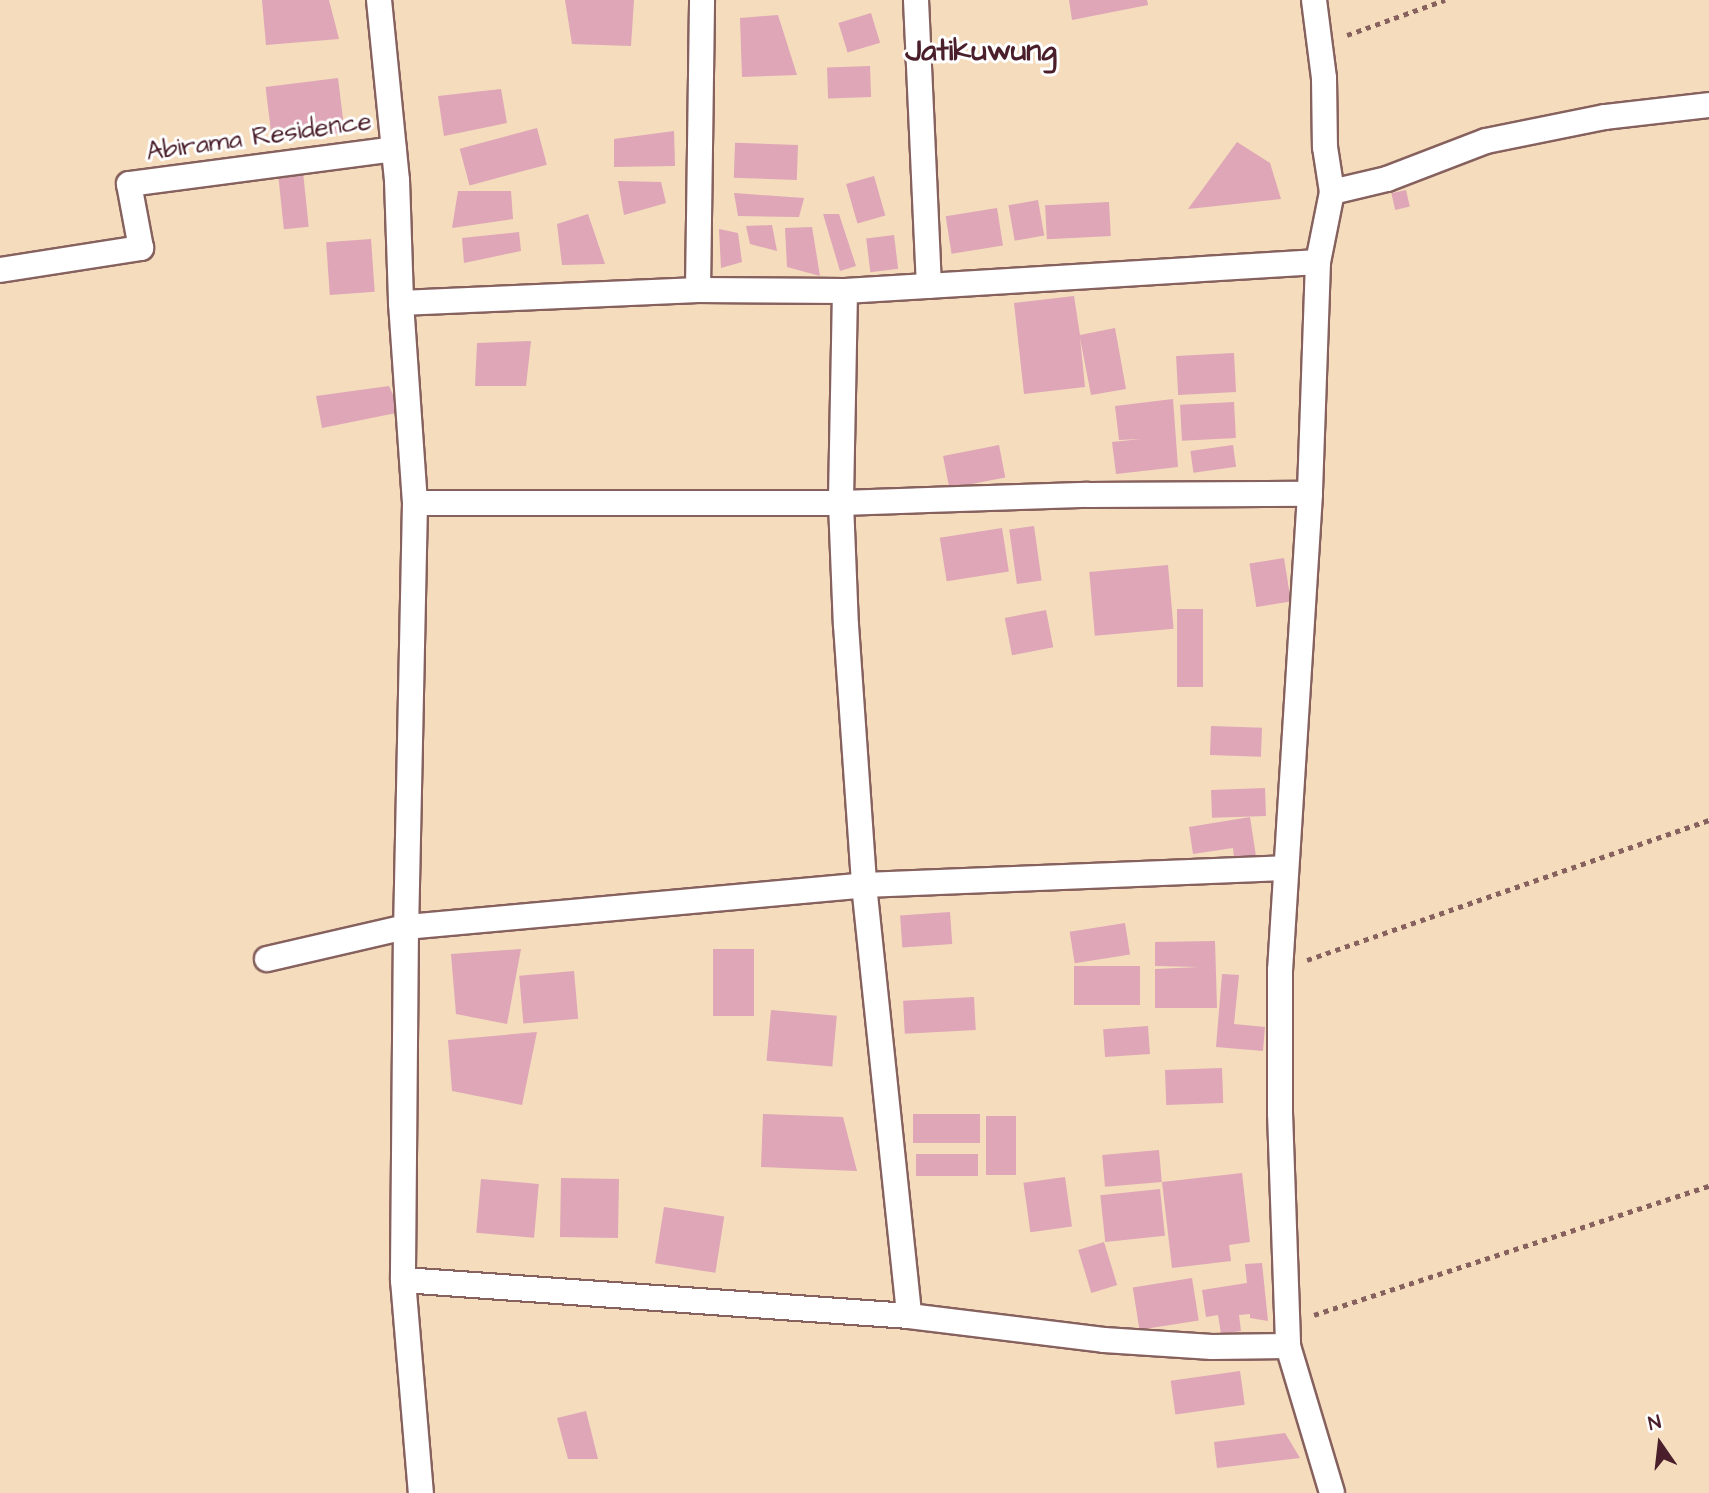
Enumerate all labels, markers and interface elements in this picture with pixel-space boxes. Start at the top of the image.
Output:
district label: Jatikuwung [905,33,1057,69]
street label: Abirama Residence [144,106,374,168]
north arrow [1625,1409,1695,1479]
text: N [1646,1409,1664,1438]

